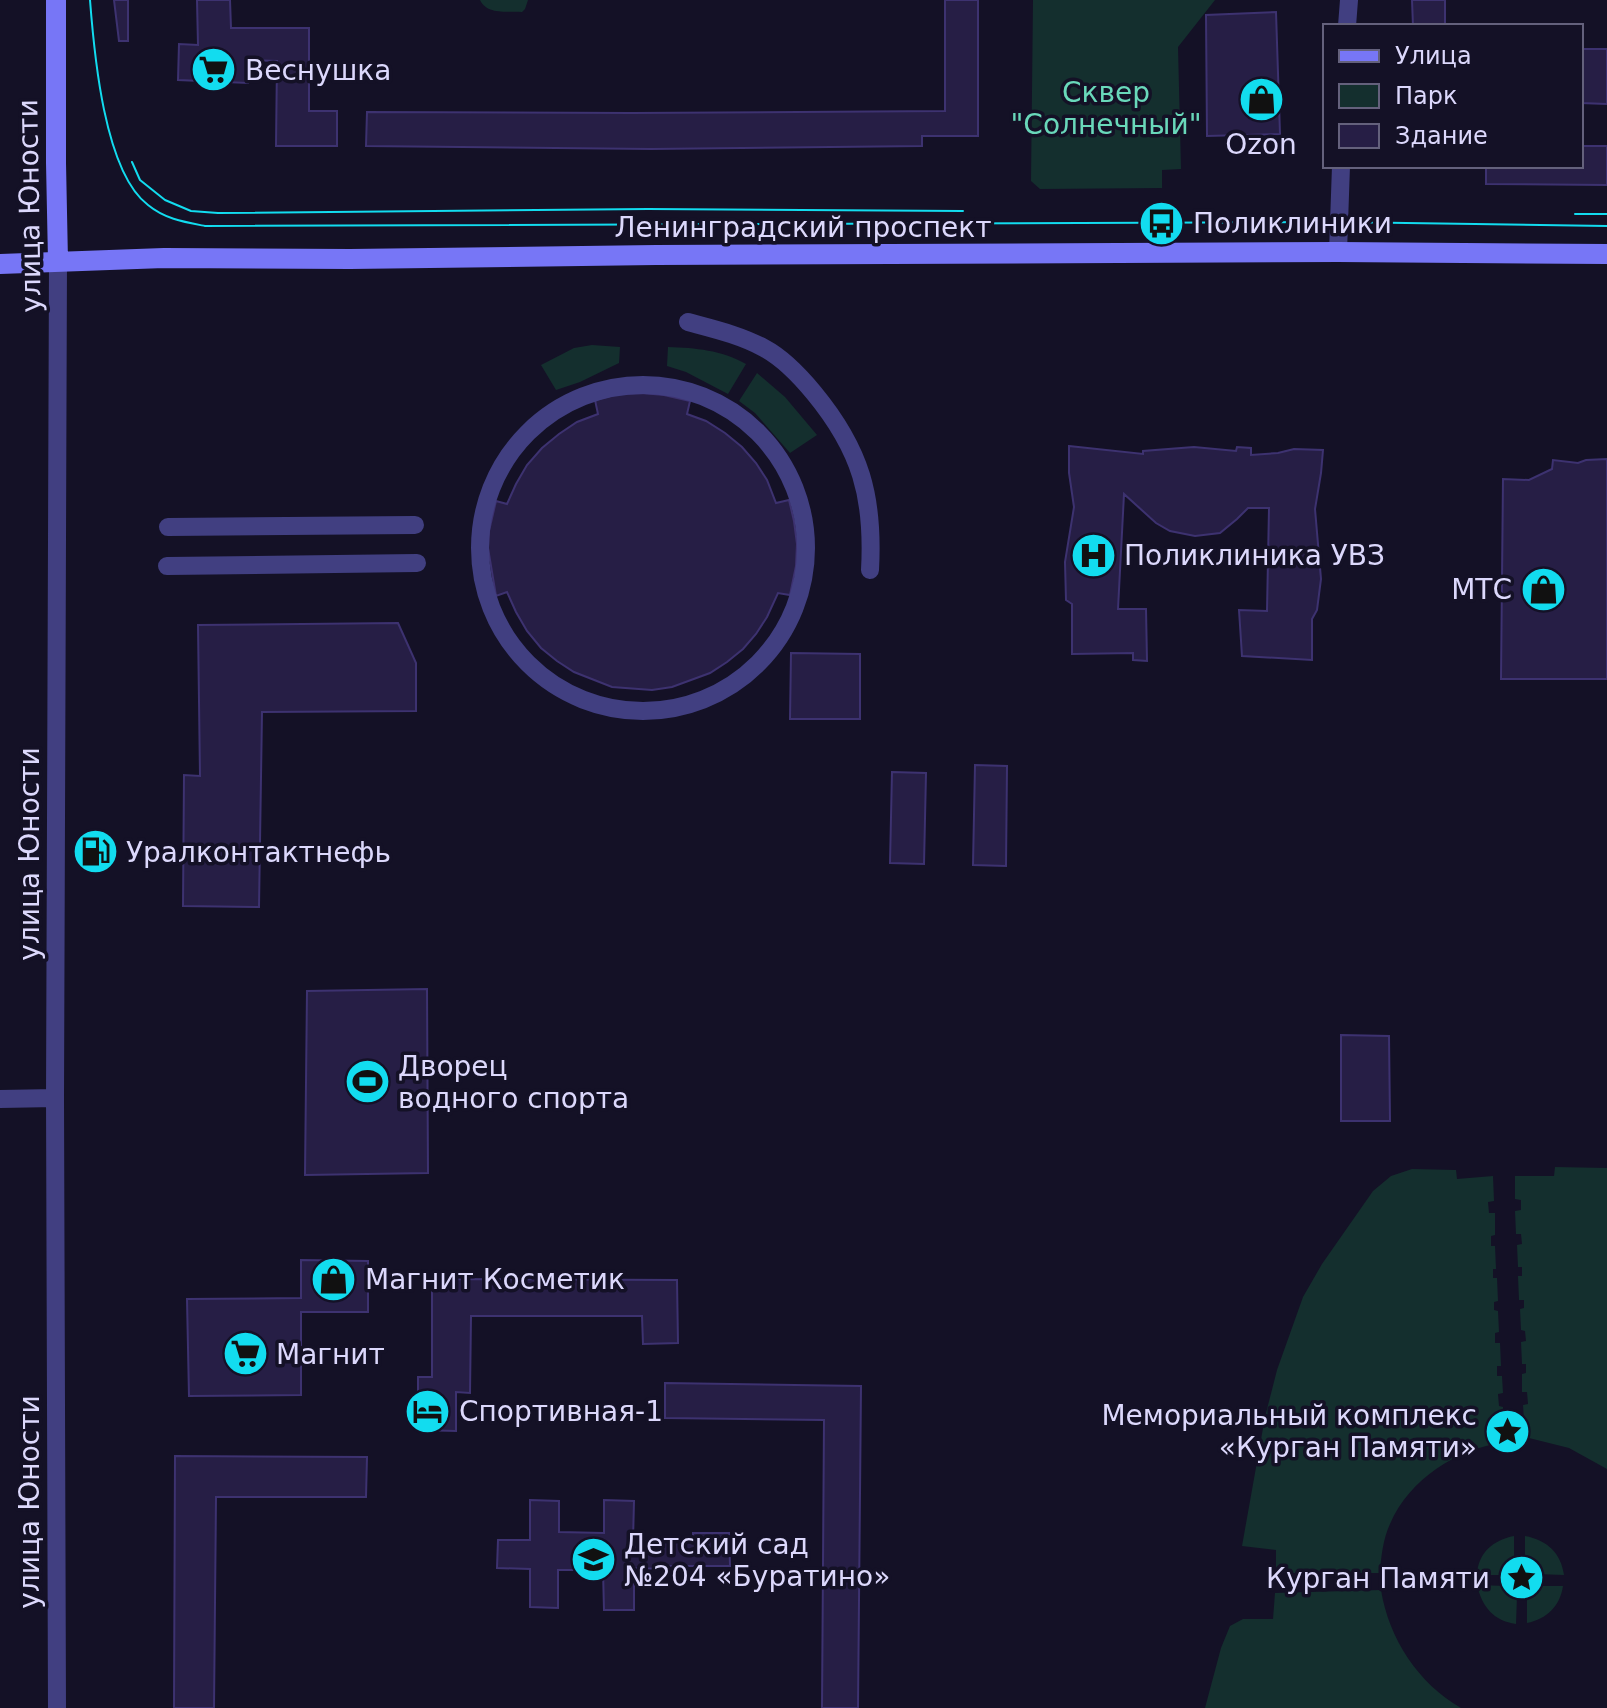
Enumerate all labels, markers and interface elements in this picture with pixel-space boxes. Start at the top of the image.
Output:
legend [1323,24,1583,168]
text: Улица [1395,42,1472,70]
supermarket icon: Веснушка [190,46,238,94]
place label: Веснушка [245,54,391,87]
park label: Сквер "Солнечный" [1010,76,1202,141]
shop icon: Ozon [1237,76,1285,124]
text: Парк [1395,82,1457,110]
street label: улица Юности [11,99,48,313]
text: Здание [1395,122,1488,150]
place label: Ozon [1225,128,1297,161]
bus stop icon: Поликлиники [1138,199,1186,247]
place label: Поликлиники [1193,207,1392,240]
street label: Ленинградский проспект [614,211,992,244]
hospital icon: Поликлиника УВЗ [1069,531,1117,579]
place label: Поликлиника УВЗ [1124,539,1385,572]
shop icon: МТС [1519,565,1567,613]
place label: МТС [1451,573,1512,606]
street label: улица Юности [13,747,46,961]
fuel station icon: Уралконтактнефь [71,828,119,876]
place label: Уралконтактнефь [126,836,391,869]
place label: Дворец водного спорта [398,1050,629,1115]
sports icon: Дворец водного спорта [343,1058,391,1106]
shop icon: Магнит Косметик [310,1255,358,1303]
place label: Магнит Косметик [365,1263,625,1296]
supermarket icon: Магнит [221,1330,269,1378]
place label: Магнит [276,1338,385,1371]
hotel icon: Спортивная-1 [404,1387,452,1435]
street label: улица Юности [13,1395,46,1609]
place label: Спортивная-1 [459,1395,663,1428]
place label: Мемориальный комплекс «Курган Памяти» [1101,1399,1477,1464]
place icon: Мемориальный комплекс «Курган Памяти» [1484,1407,1532,1455]
place label: Детский сад №204 «Буратино» [624,1528,890,1593]
school or university icon: Детский сад №204 «Буратино» [569,1536,617,1584]
place icon: Курган Памяти [1497,1554,1545,1602]
place label: Курган Памяти [1266,1562,1490,1595]

